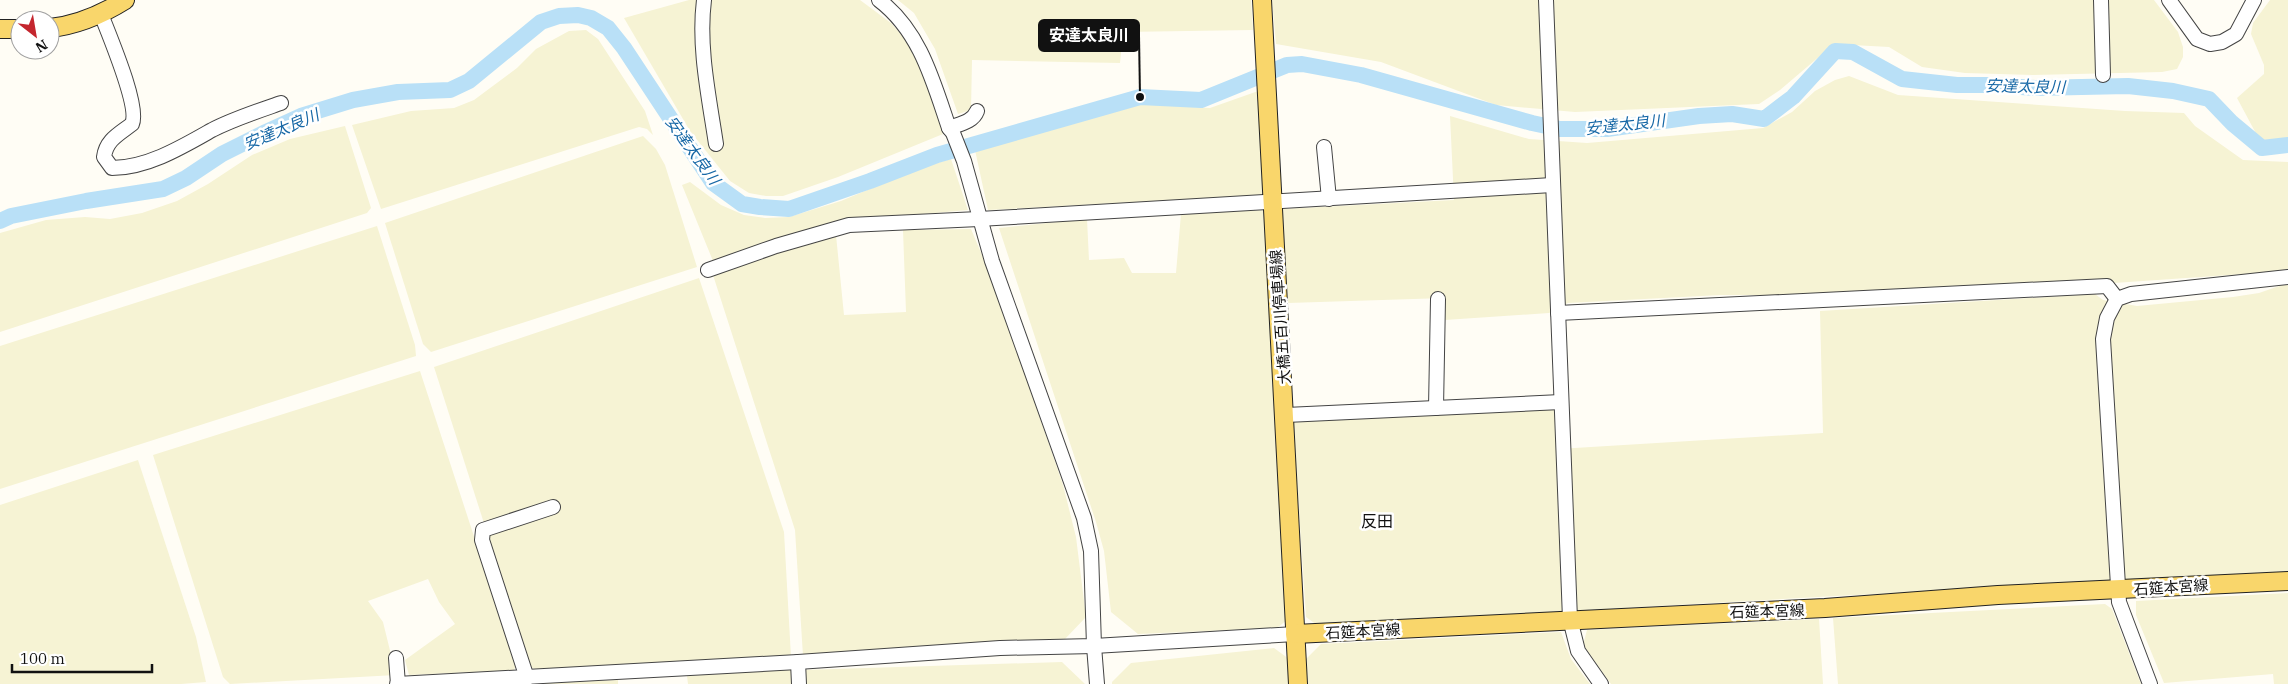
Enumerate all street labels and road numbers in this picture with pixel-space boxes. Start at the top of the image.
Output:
street label: 大橋五百川停車場線 [1266,249,1294,385]
street label: 石筵本宮線 [2133,575,2209,599]
street label: 石筵本宮線 [1729,600,1805,622]
street label: 石筵本宮線 [1325,620,1401,642]

